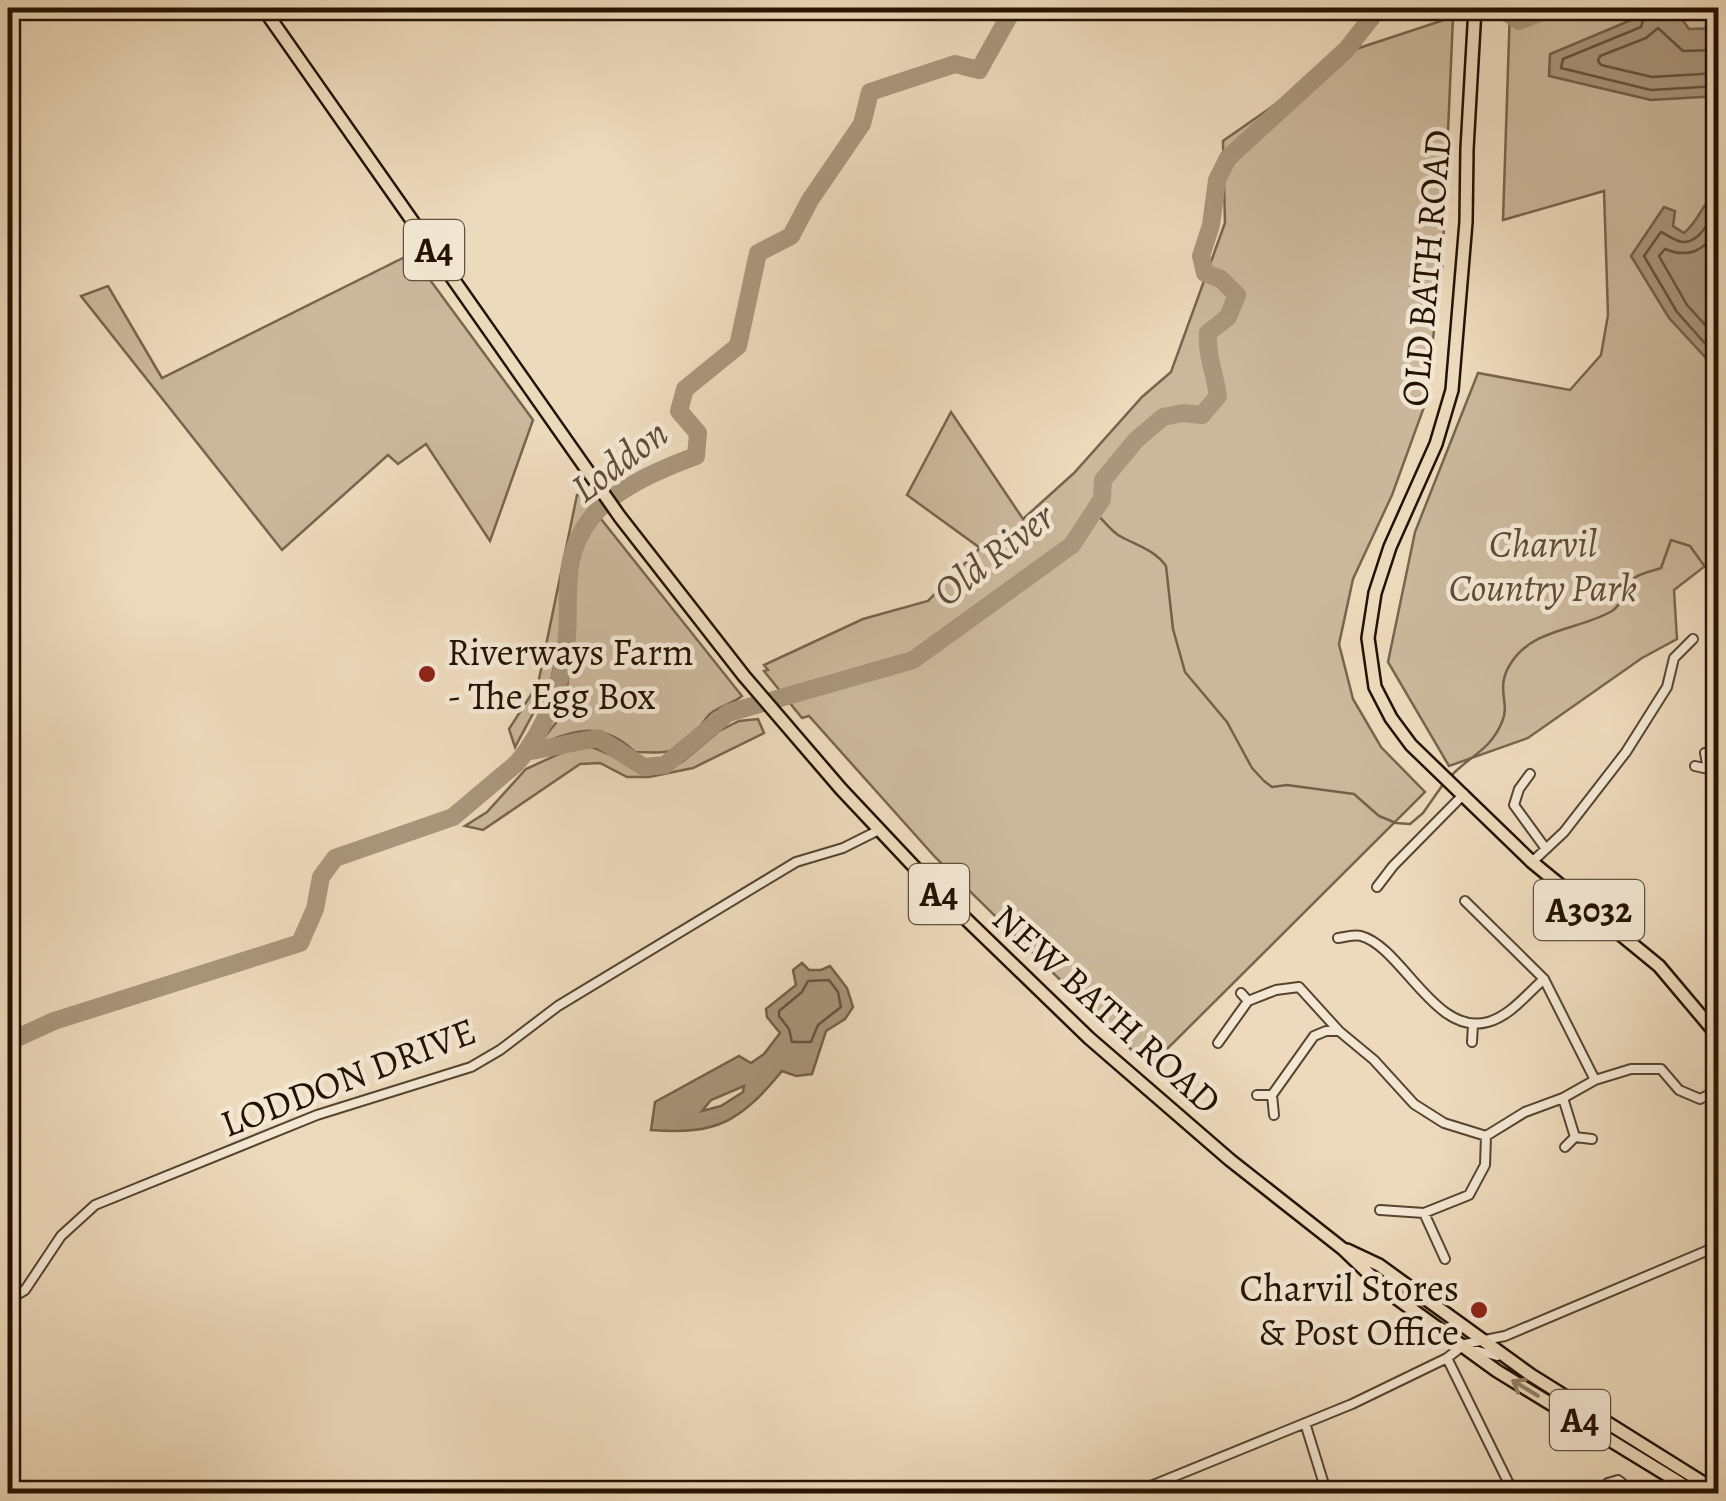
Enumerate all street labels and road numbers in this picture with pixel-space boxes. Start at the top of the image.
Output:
street label: OLD BATH ROAD [1388,127,1464,409]
road number: A4 [404,220,464,280]
road number: A4 [909,864,969,924]
road number: A3032 [1534,880,1644,940]
street label: NEW BATH ROAD [981,892,1233,1126]
street label: LODDON DRIVE [213,1004,483,1150]
road number: A4 [1550,1390,1610,1450]

